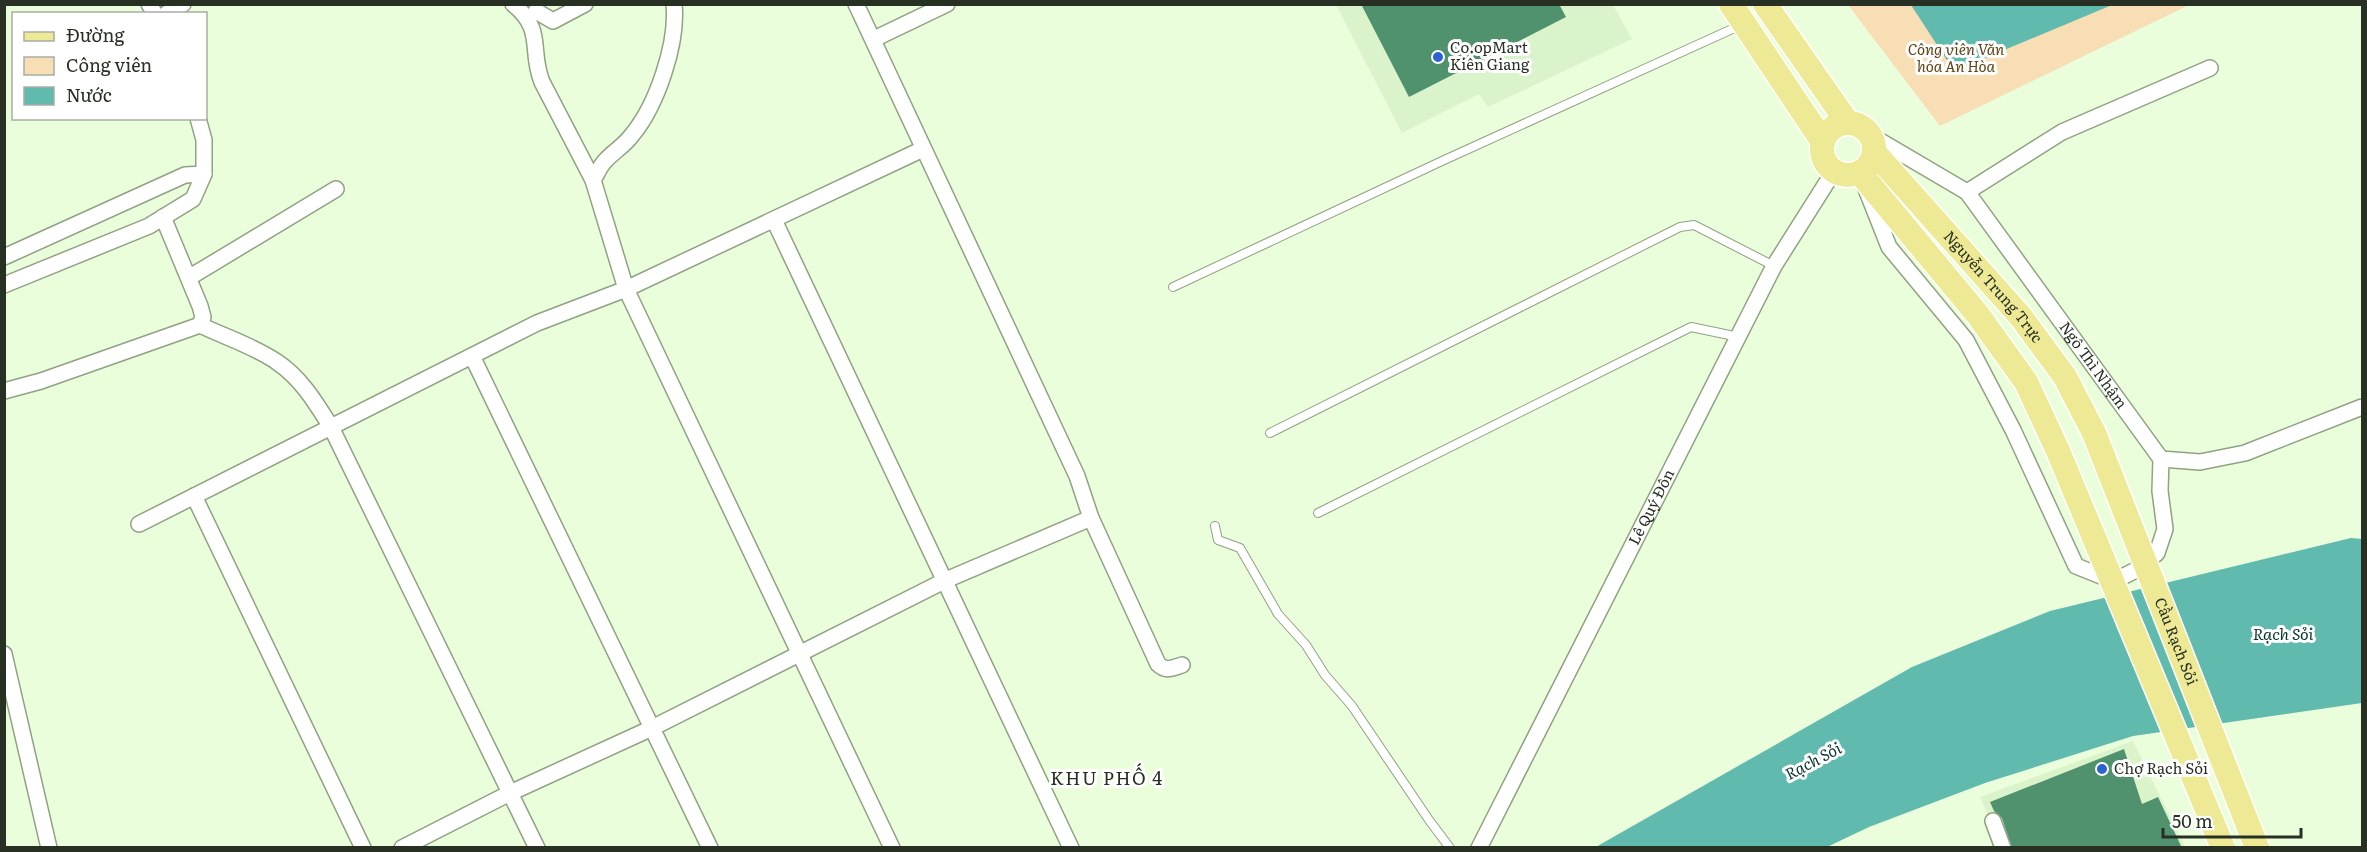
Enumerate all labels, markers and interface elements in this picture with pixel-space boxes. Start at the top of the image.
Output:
legend [12,12,207,120]
text: Đường [66,21,125,48]
place label: Co.opMart Kiên Giang [1450,35,1530,75]
park label: Công viên Văn hóa An Hòa [1908,37,2004,77]
marker: Co.opMart Kiên Giang [1431,50,1445,64]
text: Công viên [66,51,152,78]
text: Nước [66,81,112,108]
street label: Nguyễn Trung Trực [1939,225,2050,348]
street label: Ngô Thì Nhậm [2055,316,2134,413]
street label: Lê Quý Đôn [1621,465,1679,549]
street label: Cầu Rạch Sỏi [2150,594,2205,688]
water label: Rạch Sỏi [2253,621,2314,645]
water label: Rạch Sỏi [1780,735,1845,785]
place label: Chợ Rạch Sỏi [2114,756,2208,779]
marker: Chợ Rạch Sỏi [2095,762,2109,776]
district label: KHU PHỐ 4 [1050,763,1164,791]
scale bar [2163,801,2301,839]
text: 50 m [2172,807,2213,834]

